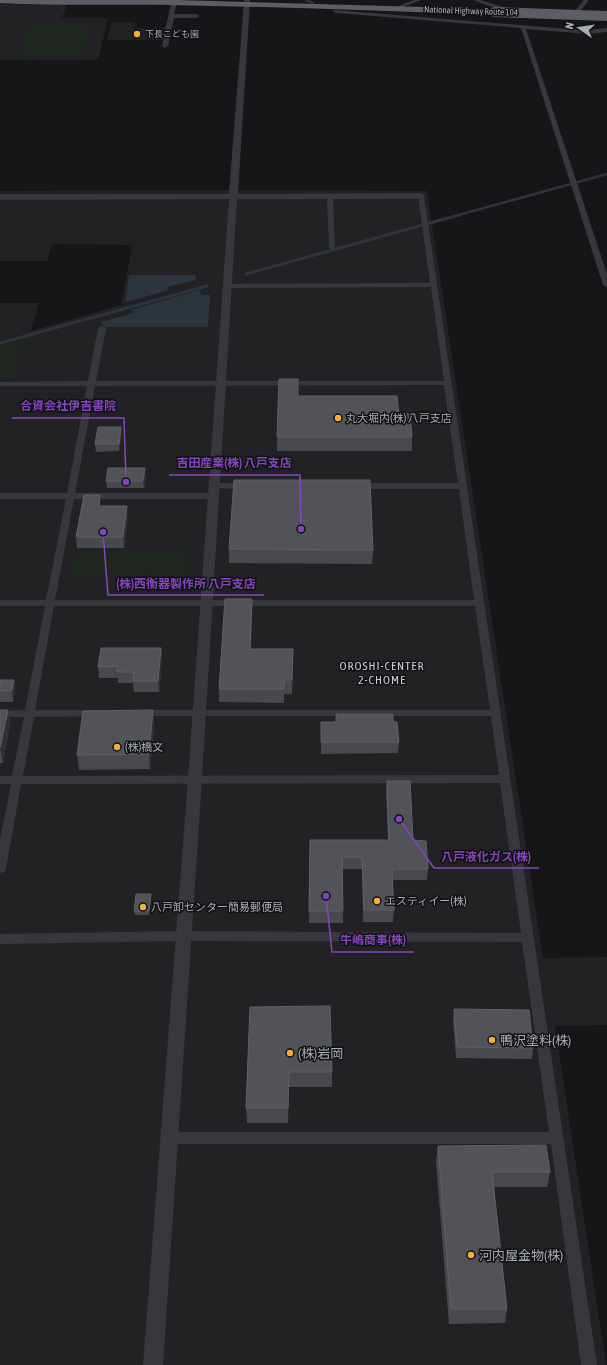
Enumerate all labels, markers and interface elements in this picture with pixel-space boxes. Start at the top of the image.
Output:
street label: National Highway Route 104 [424,4,518,18]
north arrow [559,8,599,48]
text: N [563,21,576,30]
marker: 下長こども園 [132,29,142,39]
place label: 下長こども園 [145,29,199,39]
callout: 合資会社伊吉書院 [12,394,124,418]
text: 合資会社伊吉書院 [20,399,116,413]
place label: 丸大堀内(株) 八戸支店 [346,412,452,424]
marker: 丸大堀内(株) 八戸支店 [333,413,343,423]
callout: 吉田産業(株) 八戸支店 [169,451,300,475]
text: 吉田産業(株) 八戸支店 [176,456,292,470]
callout: (株)西衡器製作所 八戸支店 [108,571,264,595]
text: (株)西衡器製作所 八戸支店 [116,577,256,591]
district label: OROSHI-CENTER 2-CHOME [340,659,424,687]
place label: (株)橋文 [125,741,163,753]
marker: (株)橋文 [112,742,122,752]
callout: 八戸液化ガス(株) [434,844,539,868]
text: 八戸液化ガス(株) [441,850,531,864]
place label: エスティイー(株) [385,895,467,907]
marker: エスティイー(株) [372,896,382,906]
place label: 八戸卸センター簡易郵便局 [151,901,283,913]
marker: 八戸卸センター簡易郵便局 [138,902,148,912]
callout: 牛嶋商事(株) [332,928,414,952]
text: 牛嶋商事(株) [340,933,406,947]
place label: 鴨沢塗料(株) [500,1033,571,1048]
marker: 鴨沢塗料(株) [487,1035,497,1045]
place label: (株)岩岡 [298,1046,343,1061]
marker: (株)岩岡 [285,1048,295,1058]
place label: 河内屋金物(株) [479,1248,563,1263]
marker: 河内屋金物(株) [466,1250,476,1260]

